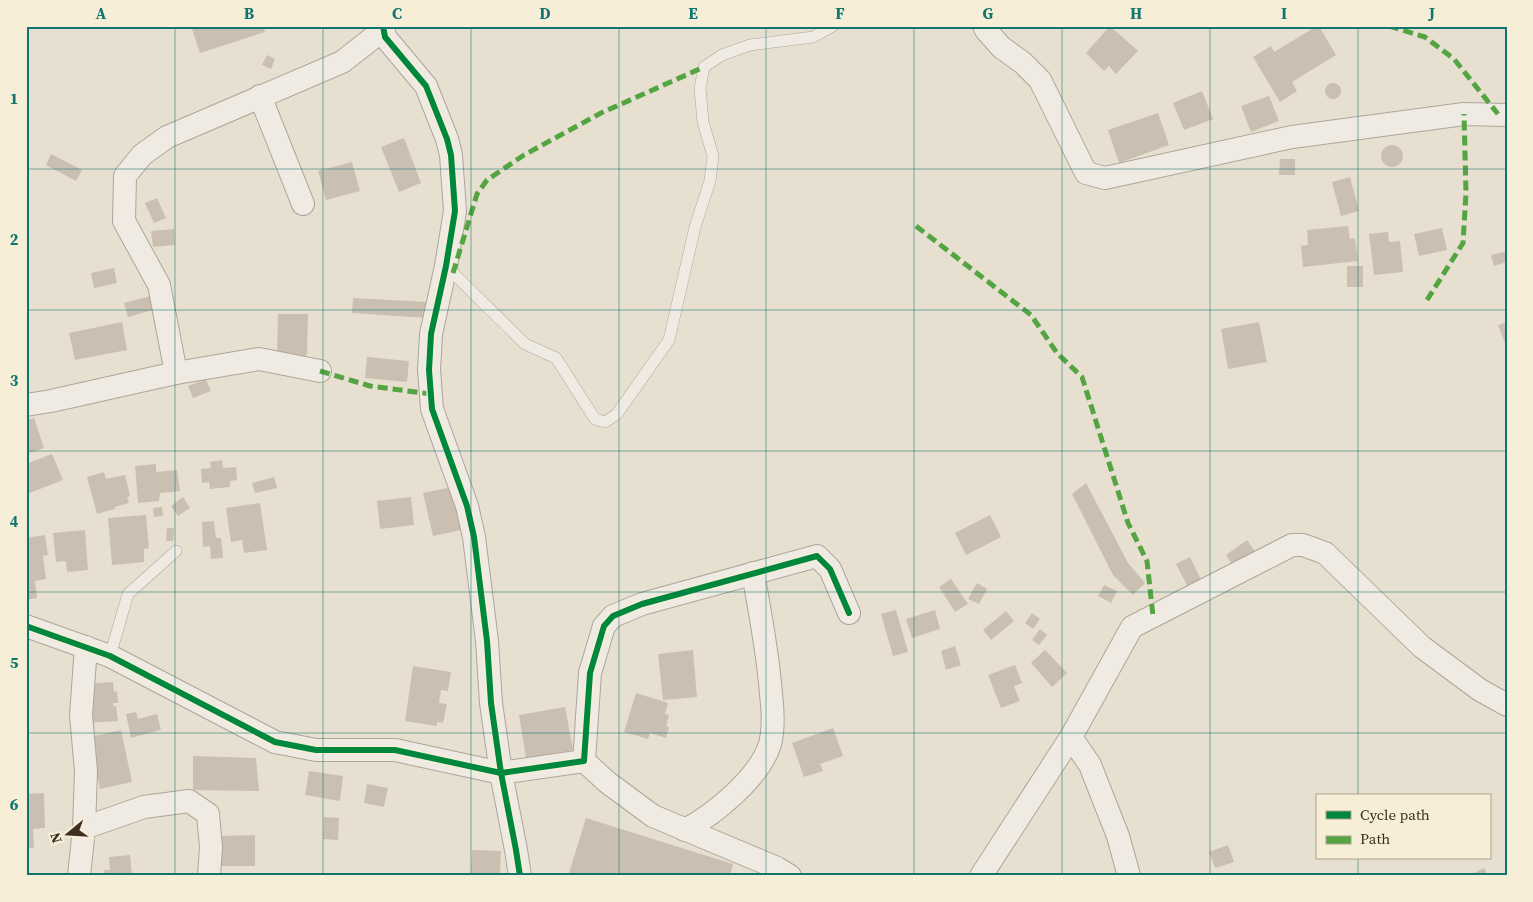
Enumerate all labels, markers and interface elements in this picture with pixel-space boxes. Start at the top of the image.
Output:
text: A [96,2,107,24]
text: B [244,2,255,24]
text: C [392,2,402,24]
text: D [539,2,551,24]
text: E [688,2,698,24]
text: F [835,2,845,24]
text: G [983,2,994,24]
text: H [1130,2,1142,24]
text: I [1281,2,1287,24]
text: J [1428,2,1435,24]
text: 1 [10,87,18,109]
text: 2 [10,228,19,250]
text: 3 [10,369,19,391]
text: 4 [10,510,19,532]
text: 5 [10,651,19,673]
text: 6 [10,793,19,815]
legend [1316,794,1490,860]
text: Cycle path [1360,804,1430,825]
north arrow [42,810,92,860]
text: Path [1360,828,1390,849]
text: N [45,830,67,846]

